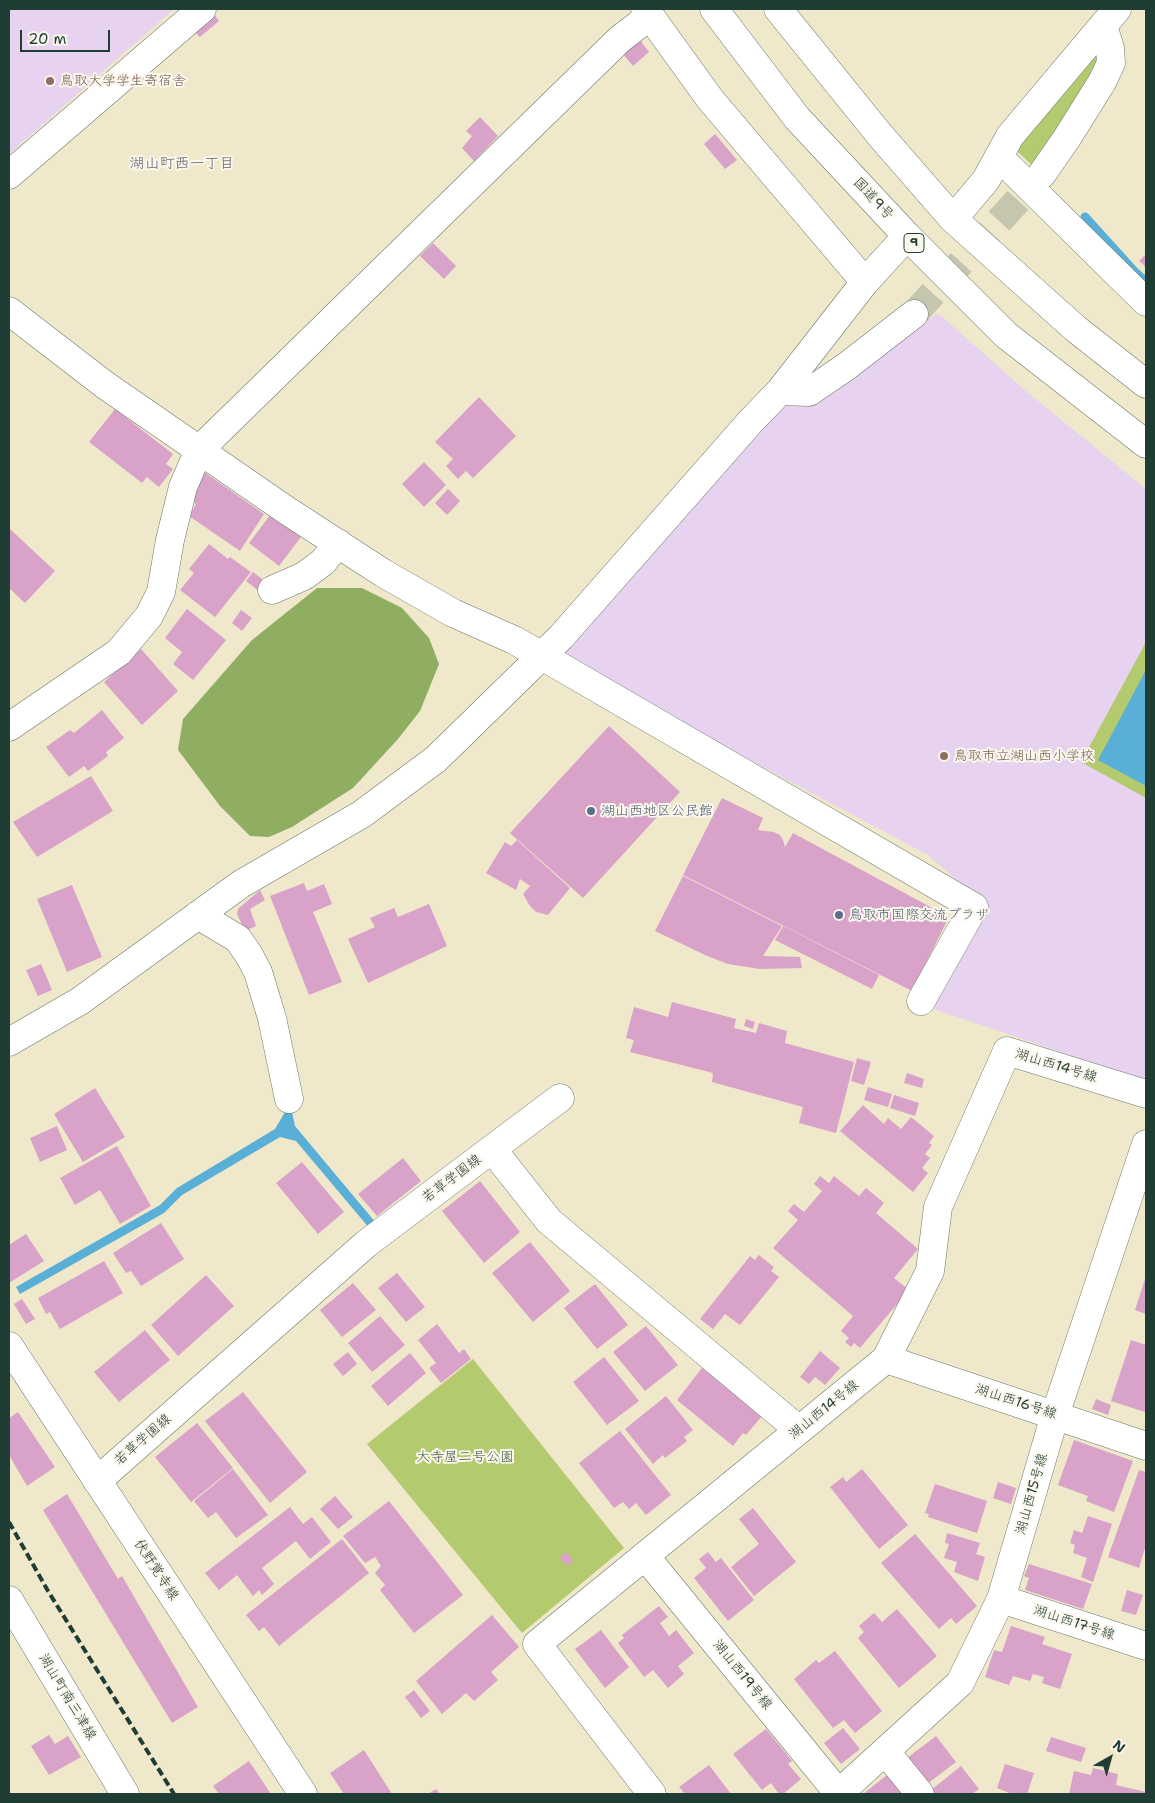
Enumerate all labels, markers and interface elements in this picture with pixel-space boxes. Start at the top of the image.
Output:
scale bar [22,20,112,52]
text: 20 m [28,29,67,49]
place label: 鳥取大学学生寄宿舎 [60,73,186,89]
marker: 鳥取大学学生寄宿舎 [44,75,56,87]
district label: 湖山町西一丁目 [130,155,234,173]
street label: 国道9号 [849,174,897,224]
road number: 9 [904,234,924,252]
place label: 鳥取市立湖山西小学校 [954,748,1094,764]
marker: 鳥取市立湖山西小学校 [938,750,950,762]
place label: 湖山西地区公民館 [601,803,713,819]
marker: 湖山西地区公民館 [585,805,597,817]
place label: 鳥取市国際交流プラザ [849,907,989,923]
marker: 鳥取市国際交流プラザ [833,909,845,921]
street label: 湖山西14号線 [1013,1046,1099,1086]
street label: 若草学園線 [419,1151,485,1207]
street label: 湖山西14号線 [786,1377,862,1443]
street label: 湖山西16号線 [973,1381,1059,1423]
street label: 若草学園線 [111,1411,175,1469]
park label: 大寺屋二号公園 [416,1449,514,1465]
street label: 湖山西15号線 [1012,1451,1052,1537]
street label: 伏野覚寺線 [130,1536,182,1604]
street label: 湖山西17号線 [1031,1602,1117,1644]
street label: 湖山西19号線 [709,1637,775,1713]
street label: 湖山町南三津線 [35,1651,99,1743]
north arrow [1085,1733,1135,1783]
text: N [1109,1736,1129,1757]

